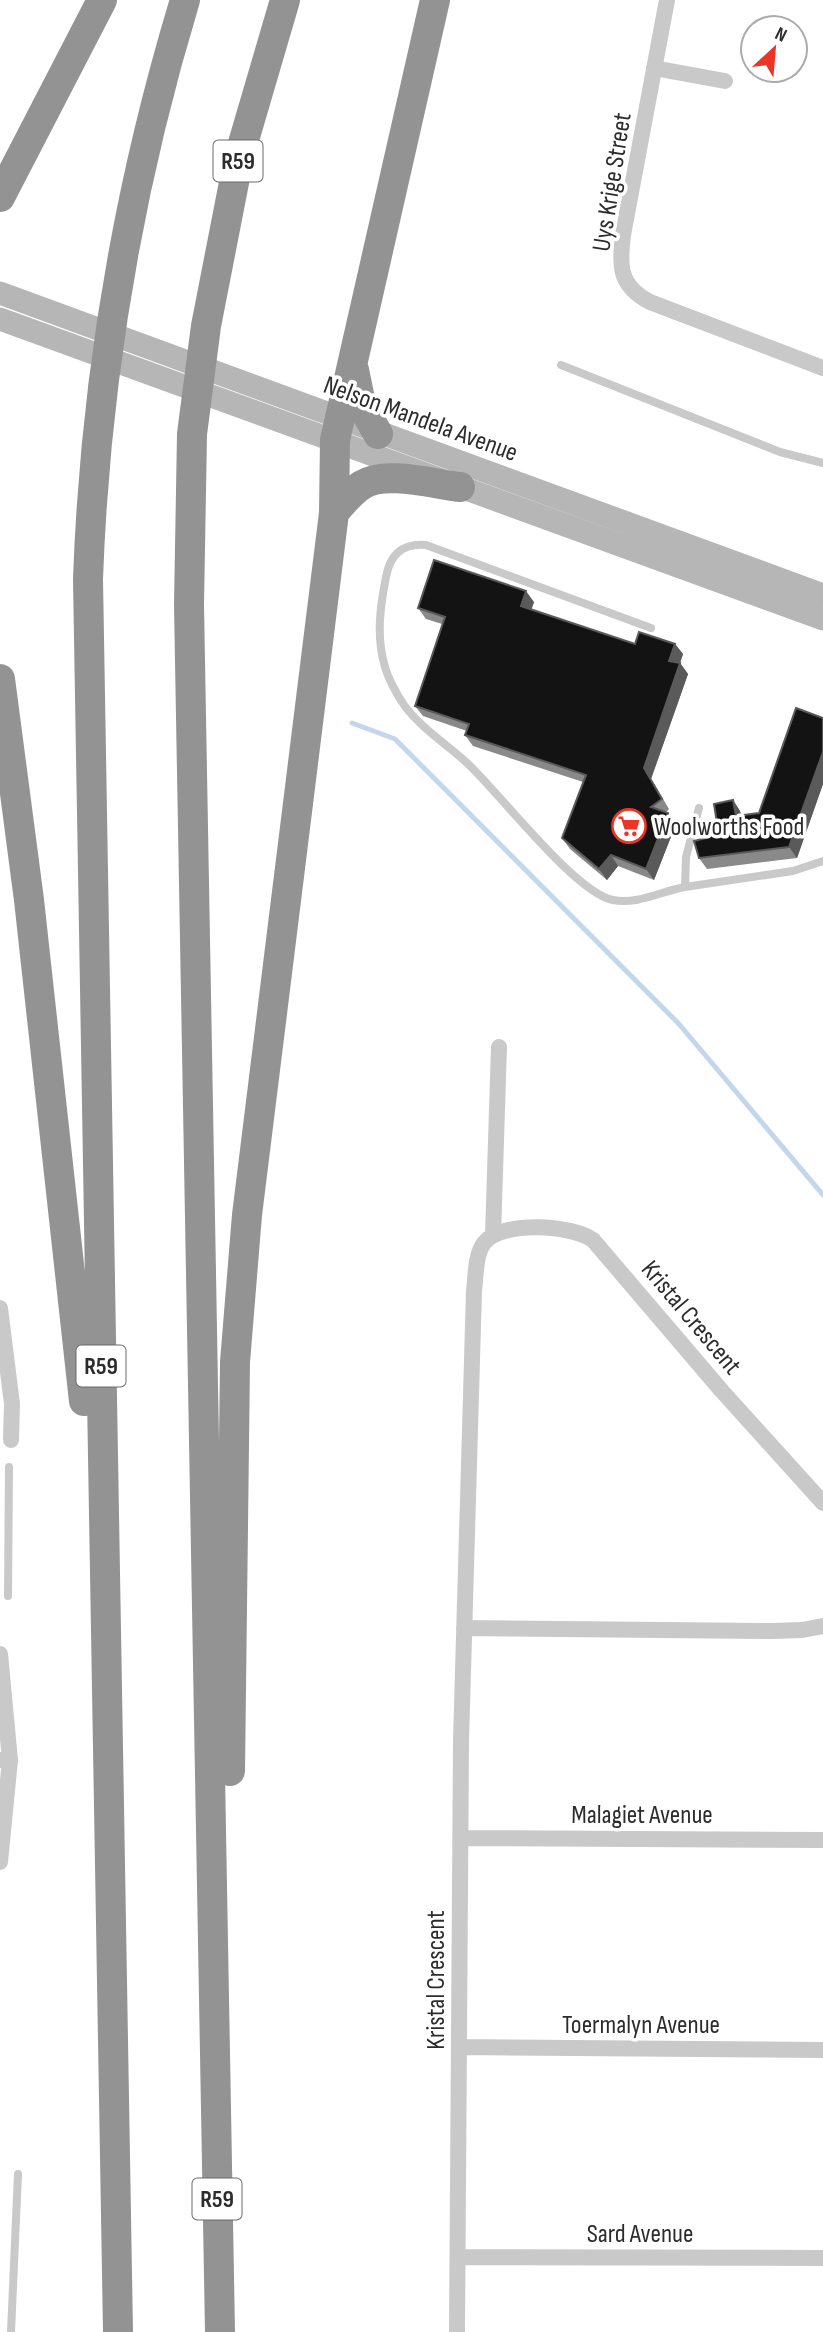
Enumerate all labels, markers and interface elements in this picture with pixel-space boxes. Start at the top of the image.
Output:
north arrow [739,14,809,84]
text: N [771,23,790,48]
street label: Uys Krige Street [586,111,639,254]
road number: R59 [214,140,262,182]
street label: Nelson Mandela Avenue [319,370,522,469]
supermarket icon: Woolworths Food [610,807,648,845]
place label: Woolworths Food [654,812,804,843]
street label: Kristal Crescent [634,1255,748,1381]
road number: R59 [76,1346,126,1386]
street label: Malagiet Avenue [571,1800,713,1831]
street label: Kristal Crescent [421,1910,452,2050]
street label: Toermalyn Avenue [562,2010,720,2041]
road number: R59 [192,2178,242,2220]
street label: Sard Avenue [587,2219,693,2250]

